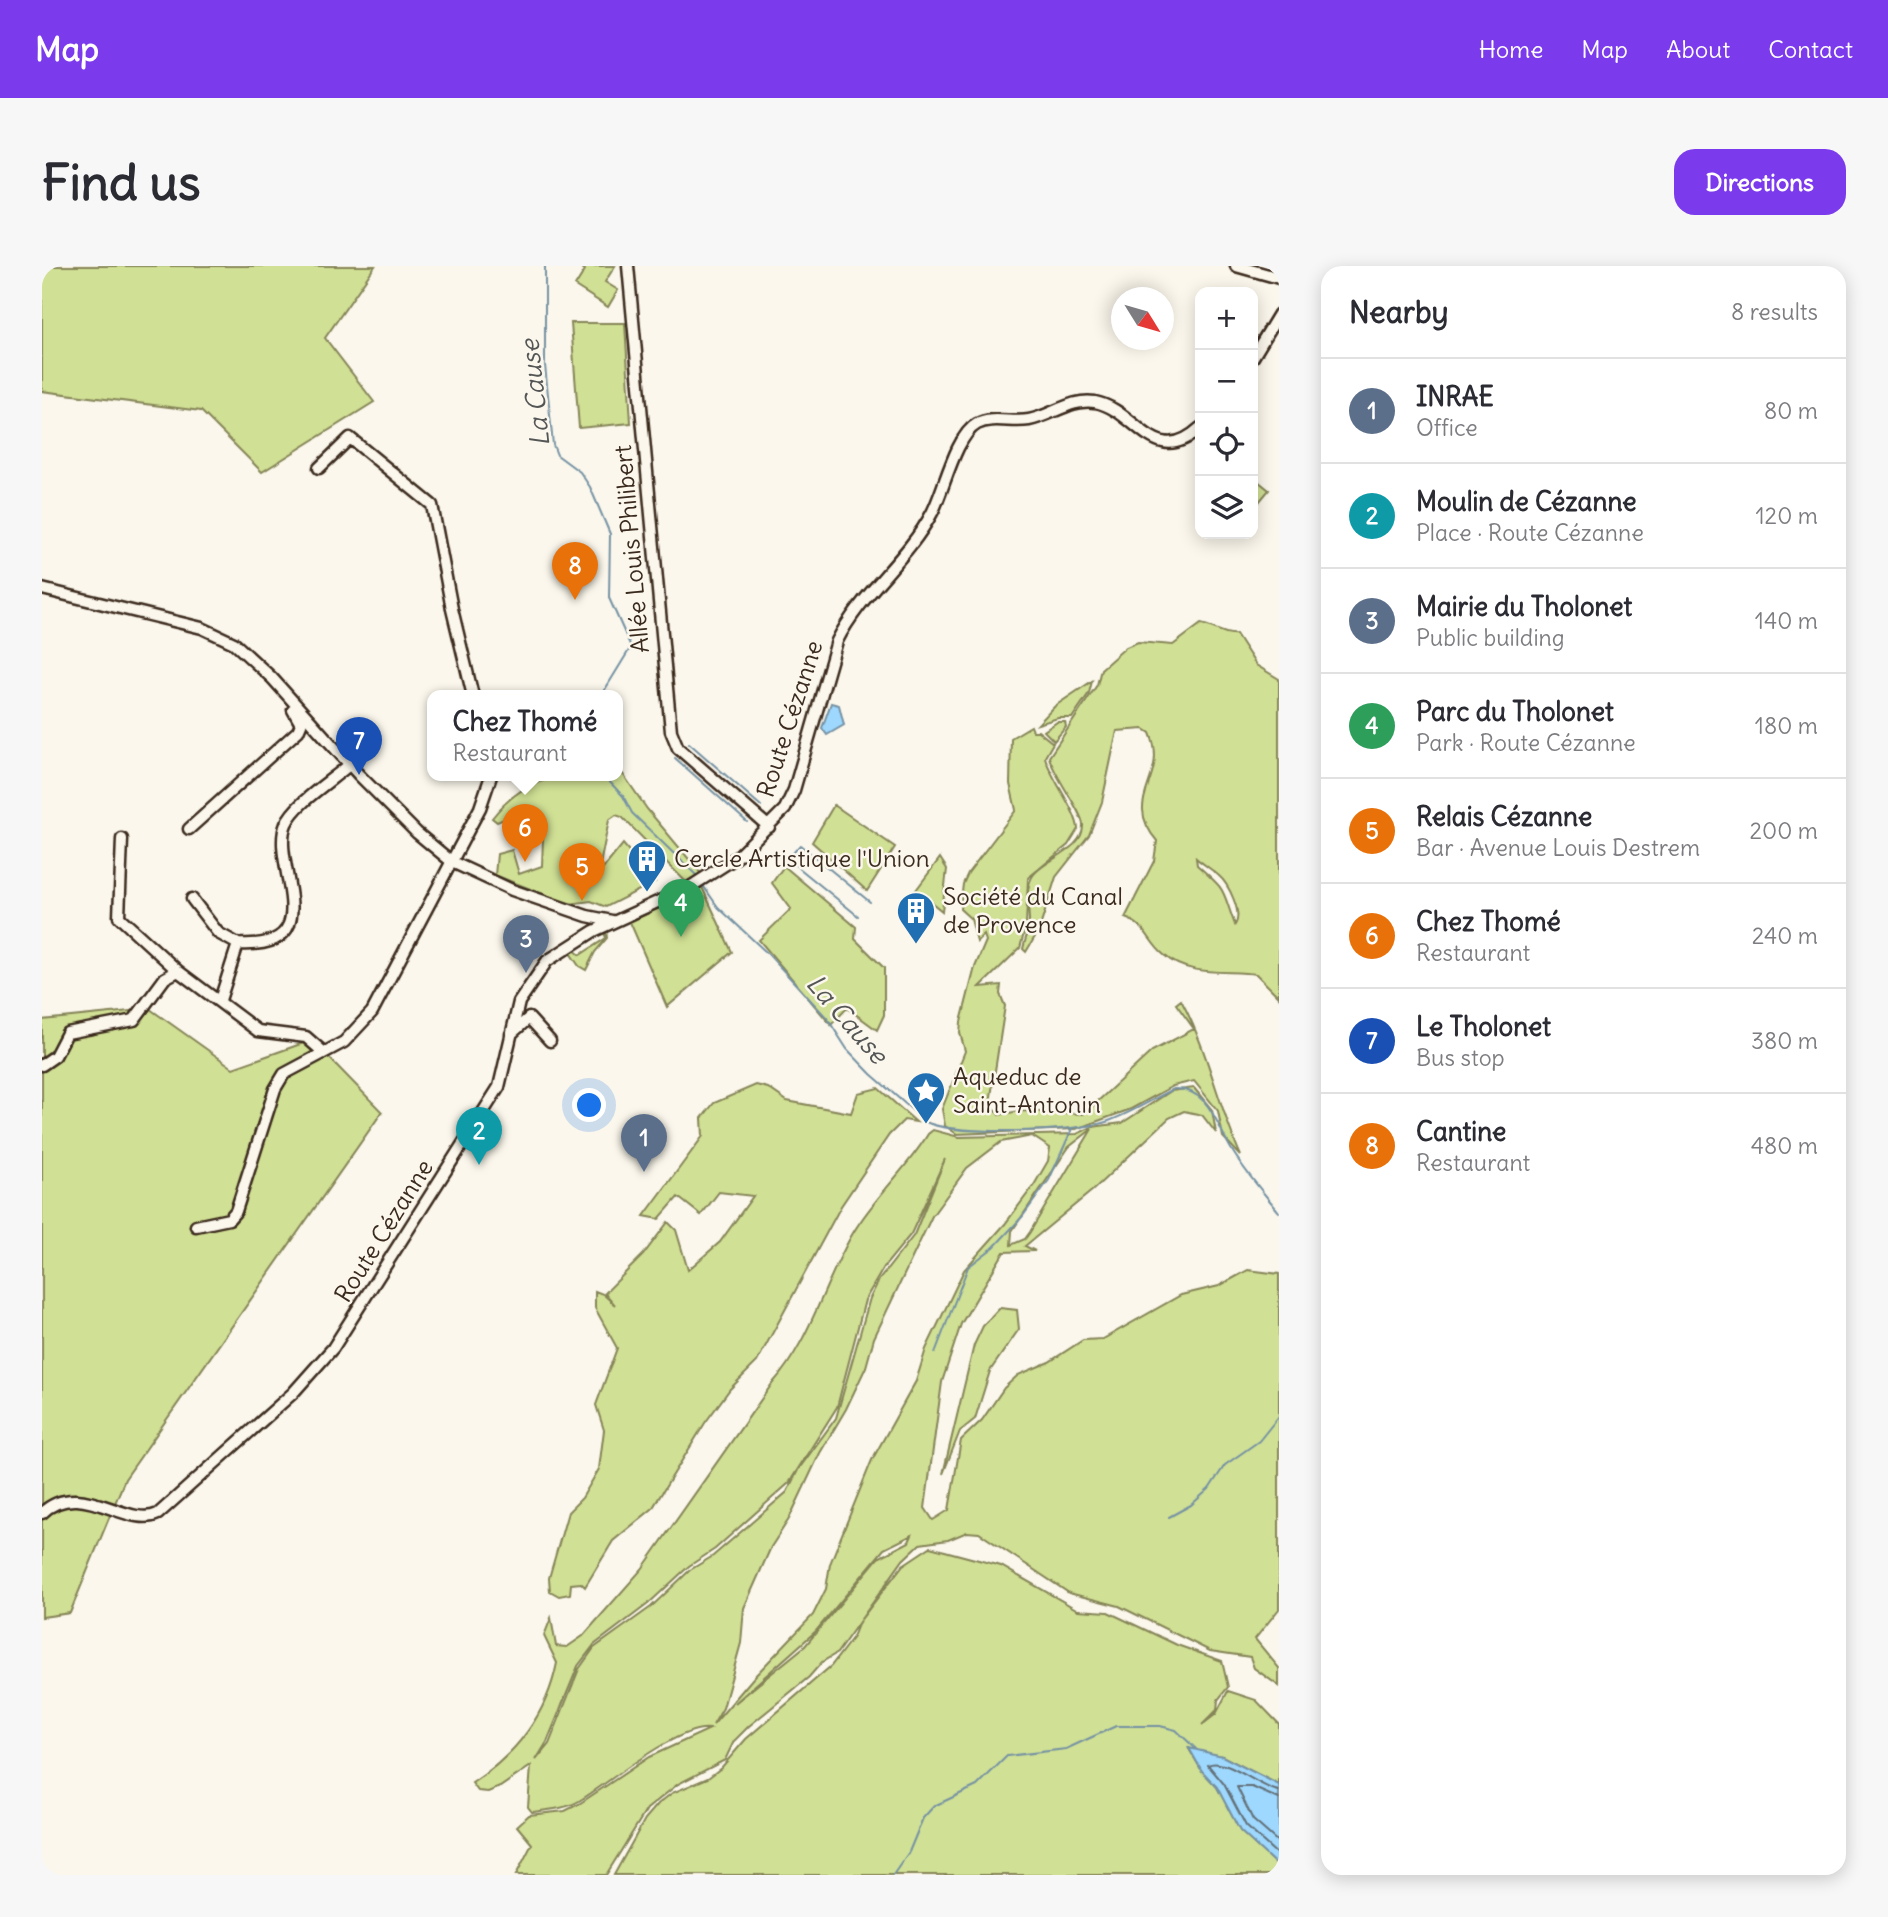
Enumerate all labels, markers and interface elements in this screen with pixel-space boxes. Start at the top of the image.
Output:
text: Map [35,28,99,70]
text: Home [1479,34,1543,64]
text: Map [1581,34,1628,64]
text: About [1666,34,1730,64]
text: Contact [1768,34,1853,64]
button: Directions [1674,149,1846,215]
text: Find us [42,152,200,213]
north arrow [1111,287,1174,350]
map controls [1195,287,1258,539]
button: + [1195,287,1258,350]
text: Nearby [1349,293,1449,331]
text: 8 results [1731,297,1818,326]
water label: La Cause [512,336,557,448]
button: − [1195,350,1258,413]
text: INRAE [1416,380,1494,413]
text: 1 [1367,396,1377,425]
text: 80 m [1764,396,1818,425]
button: locate [1195,413,1258,476]
text: Office [1416,413,1478,442]
street label: Allée Louis Philibert [607,444,655,654]
button: layers [1195,476,1258,539]
text: Moulin de Cézanne [1416,485,1637,518]
text: 2 [1366,501,1378,530]
text: 120 m [1755,501,1818,530]
text: Place · Route Cézanne [1416,518,1644,547]
pin: 8 [552,542,598,600]
text: Mairie du Tholonet [1416,590,1632,623]
text: 3 [1365,606,1379,635]
text: 140 m [1755,606,1818,635]
text: Public building [1416,623,1565,652]
street label: Route Cézanne [750,637,828,801]
popup [427,690,623,781]
text: Parc du Tholonet [1416,695,1614,728]
text: Chez Thomé [453,705,597,738]
text: 4 [1365,711,1379,740]
text: 180 m [1755,711,1818,740]
pin: 7 [336,717,382,775]
text: Park · Route Cézanne [1416,728,1636,757]
text: Restaurant [453,738,567,767]
text: Relais Cézanne [1416,800,1592,833]
pin: 6 [502,804,548,862]
text: 5 [1365,816,1379,845]
text: 200 m [1749,816,1818,845]
text: Bar · Avenue Louis Destrem [1416,833,1700,862]
building icon: Cercle Artistique l'Union [626,838,668,893]
pin: 5 [559,843,605,901]
place label: Cercle Artistique l'Union [674,843,930,873]
pin: 4 [658,879,704,937]
place label: Société du Canal de Provence [943,881,1123,939]
building icon: Société du Canal de Provence [895,890,937,945]
text: Chez Thomé [1416,905,1561,938]
pin: 3 [503,915,549,973]
text: 6 [1365,921,1379,950]
text: 240 m [1752,921,1818,950]
text: Restaurant [1416,938,1530,967]
water label: La Cause [800,967,896,1072]
text: Le Tholonet [1416,1010,1551,1043]
text: 7 [1366,1026,1378,1055]
text: 380 m [1751,1026,1818,1055]
text: Bus stop [1416,1043,1505,1072]
place label: Aqueduc de Saint-Antonin [953,1061,1101,1119]
place icon: Aqueduc de Saint-Antonin [905,1070,947,1125]
your location [572,1088,606,1122]
pin: 2 [456,1107,502,1165]
pin: 1 [621,1114,667,1172]
text: Cantine [1416,1115,1506,1148]
text: 8 [1365,1131,1379,1160]
text: 480 m [1751,1131,1818,1160]
text: Restaurant [1416,1148,1530,1177]
street label: Route Cézanne [327,1153,439,1307]

